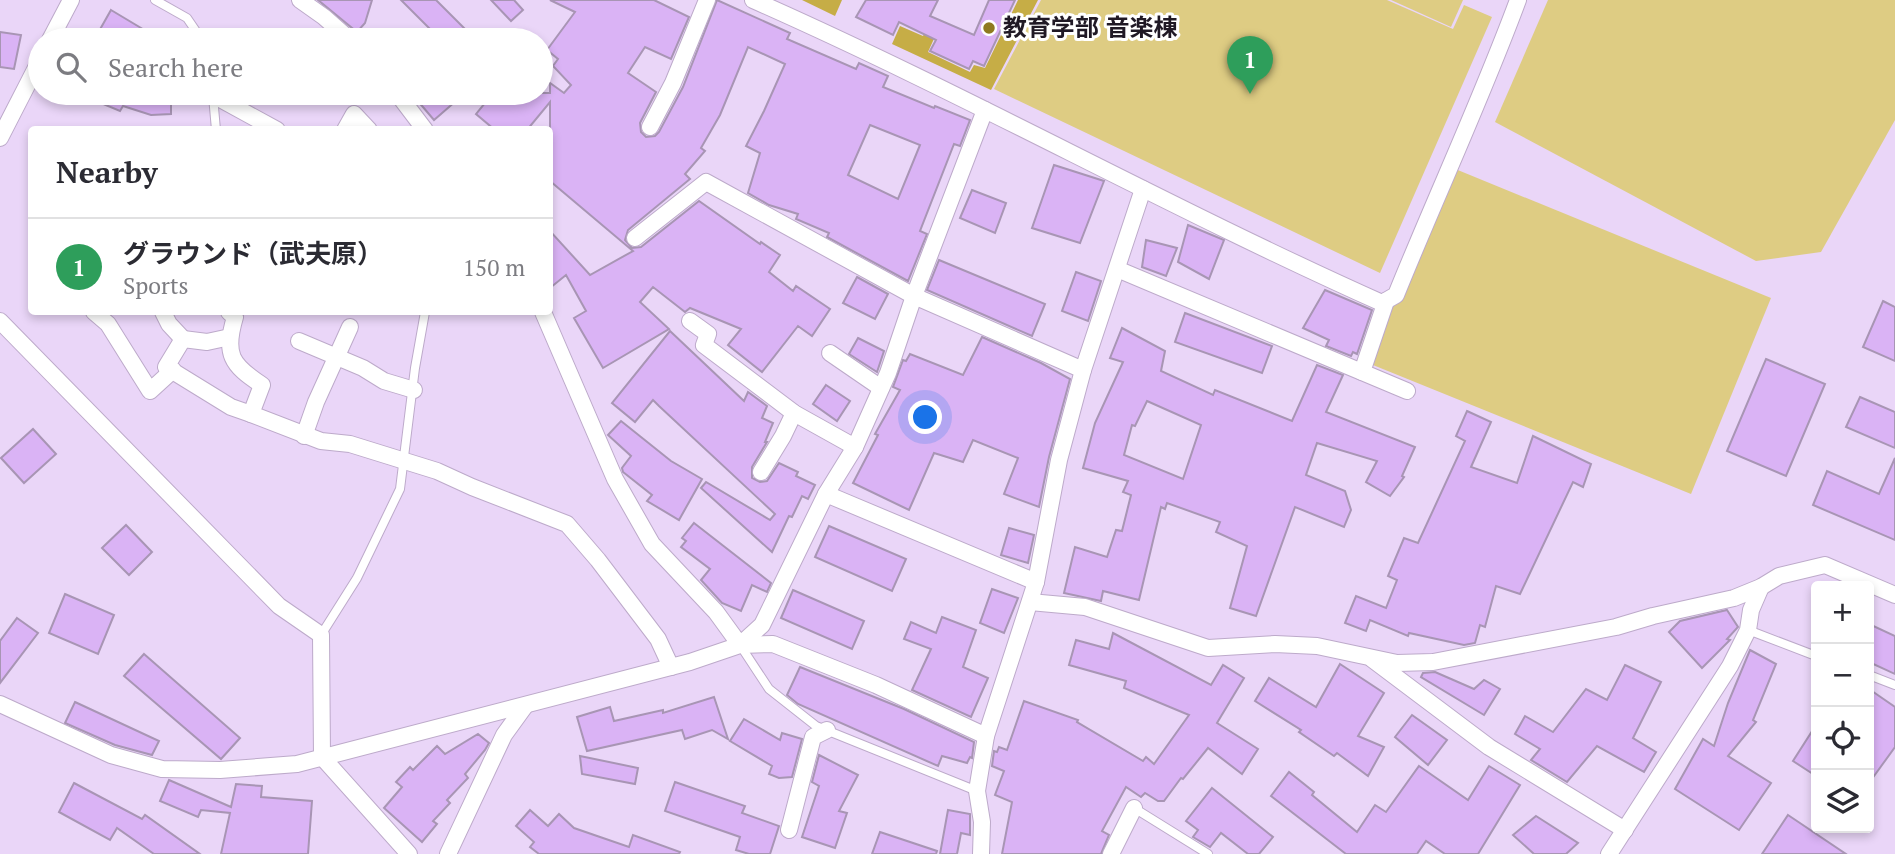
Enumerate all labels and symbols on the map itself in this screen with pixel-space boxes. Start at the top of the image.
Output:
place label: 教育学部 音楽棟 [1003,11,1177,43]
marker: 教育学部 音楽棟 [981,20,997,36]
pin: 1 [1227,36,1273,94]
your location [908,400,942,434]

